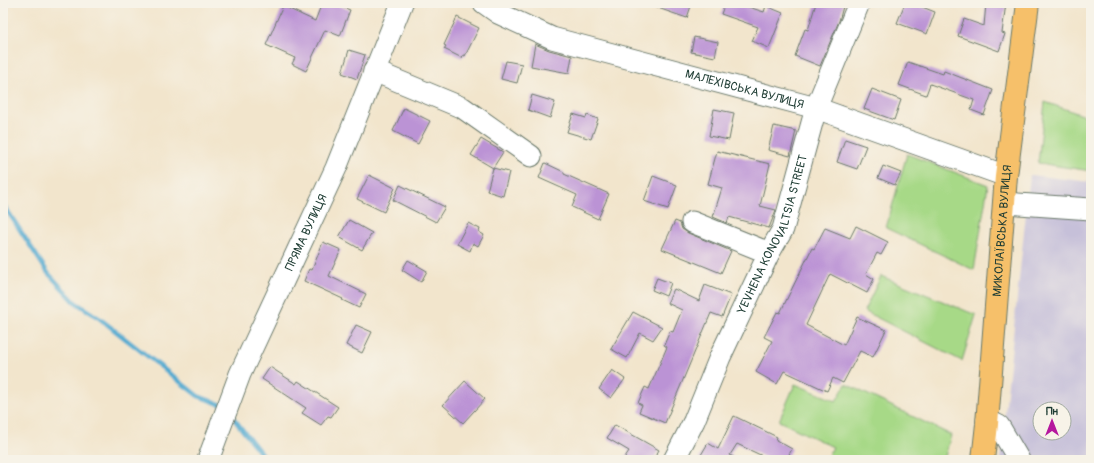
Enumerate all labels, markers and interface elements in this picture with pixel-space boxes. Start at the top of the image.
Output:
street label: МАЛЕХІВСЬКА ВУЛИЦЯ [684,66,806,112]
street label: YEVHENA KONOVALTSIA STREET [734,153,811,317]
street label: МИКОЛАЇВСЬКА ВУЛИЦЯ [989,164,1015,297]
street label: ПРЯМА ВУЛИЦЯ [282,192,330,273]
north arrow [1032,401,1072,441]
text: Пн [1046,405,1059,418]

